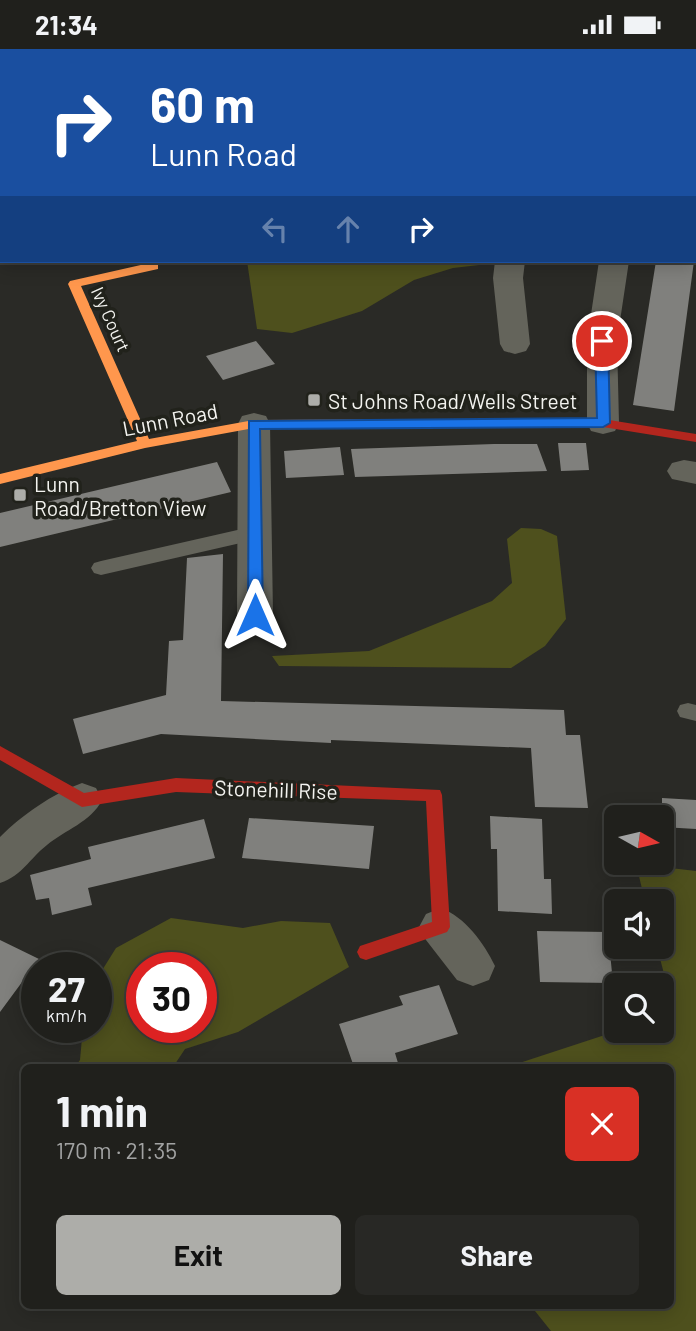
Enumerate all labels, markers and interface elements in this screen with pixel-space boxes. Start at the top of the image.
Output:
text: 21:34 [35,9,98,40]
text: 60 m [150,74,255,133]
icon: right [35,77,126,168]
text: Lunn Road [150,134,297,172]
icon: left [256,210,294,248]
icon: ahead [329,210,367,248]
icon: right [402,210,440,248]
street label: Ivy Court [87,283,135,355]
pin [572,311,632,371]
icon: arrive [583,322,621,360]
place label: St Johns Road/Wells Street [328,388,577,413]
marker: St Johns Road/Wells Street [306,392,322,408]
street label: Lunn Road [120,398,220,440]
place label: Lunn Road/Bretton View [34,471,206,520]
marker: Lunn Road/Bretton View [12,487,28,503]
position arrow [218,578,292,652]
street label: Stonehill Rise [214,774,338,804]
north arrow [604,805,674,875]
map controls [604,805,674,1043]
button: sound [604,889,674,959]
speed limit sign: 30 [126,952,217,1043]
text: 27 [48,967,85,1009]
button: search [604,973,674,1043]
text: km/h [46,1004,87,1026]
text: 1 min [56,1085,148,1135]
button: close [565,1087,639,1161]
text: 170 m · 21:35 [56,1136,177,1164]
button: Exit [56,1215,341,1295]
button: Share [355,1215,639,1295]

